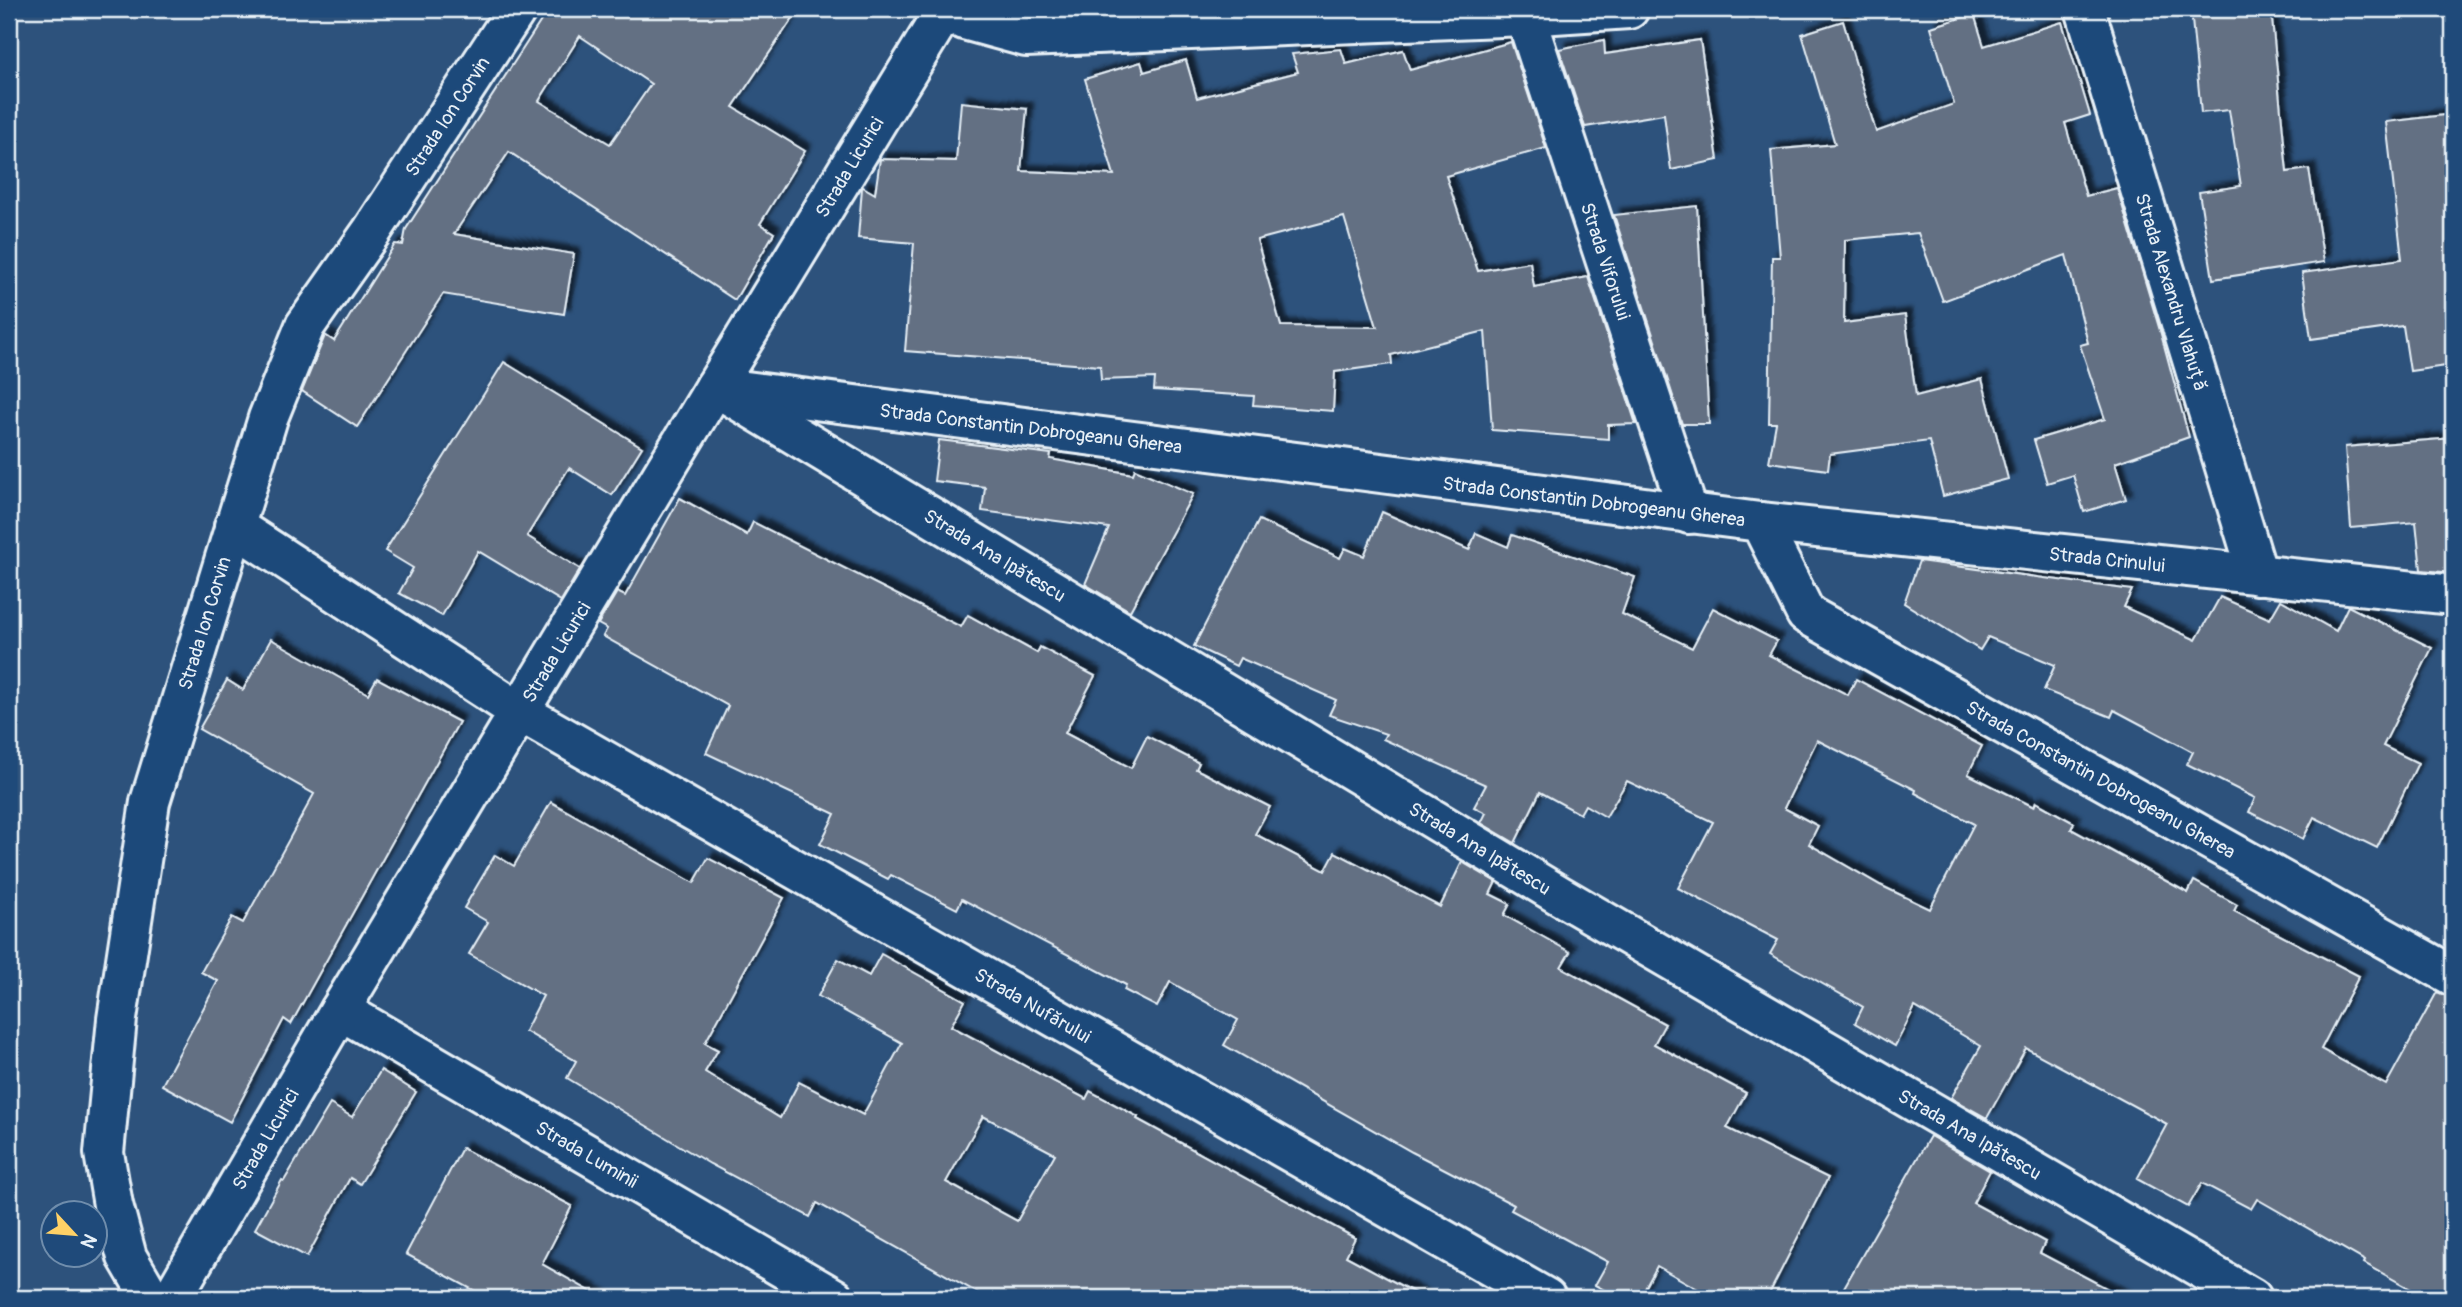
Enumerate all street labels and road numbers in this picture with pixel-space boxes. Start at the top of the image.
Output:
street label: Strada Ion Corvin [400,52,496,181]
street label: Strada Licurici [810,113,889,222]
street label: Strada Alexandru Vlahuță [2130,191,2213,394]
street label: Strada Viforului [1575,200,1635,323]
street label: Strada Constantin Dobrogeanu Gherea [878,399,1184,459]
street label: Strada Constantin Dobrogeanu Gherea [1441,472,1747,532]
street label: Strada Ana Ipătescu [919,504,1070,608]
street label: Strada Crinului [2048,542,2166,578]
street label: Strada Ion Corvin [173,554,237,693]
street label: Strada Licurici [517,598,596,707]
street label: Strada Constantin Dobrogeanu Gherea [1961,696,2240,864]
street label: Strada Ana Ipătescu [1404,797,1555,901]
street label: Strada Nufărului [970,963,1095,1049]
street label: Strada Ana Ipătescu [1894,1084,2045,1186]
street label: Strada Licurici [227,1085,305,1194]
street label: Strada Luminii [531,1116,642,1194]

